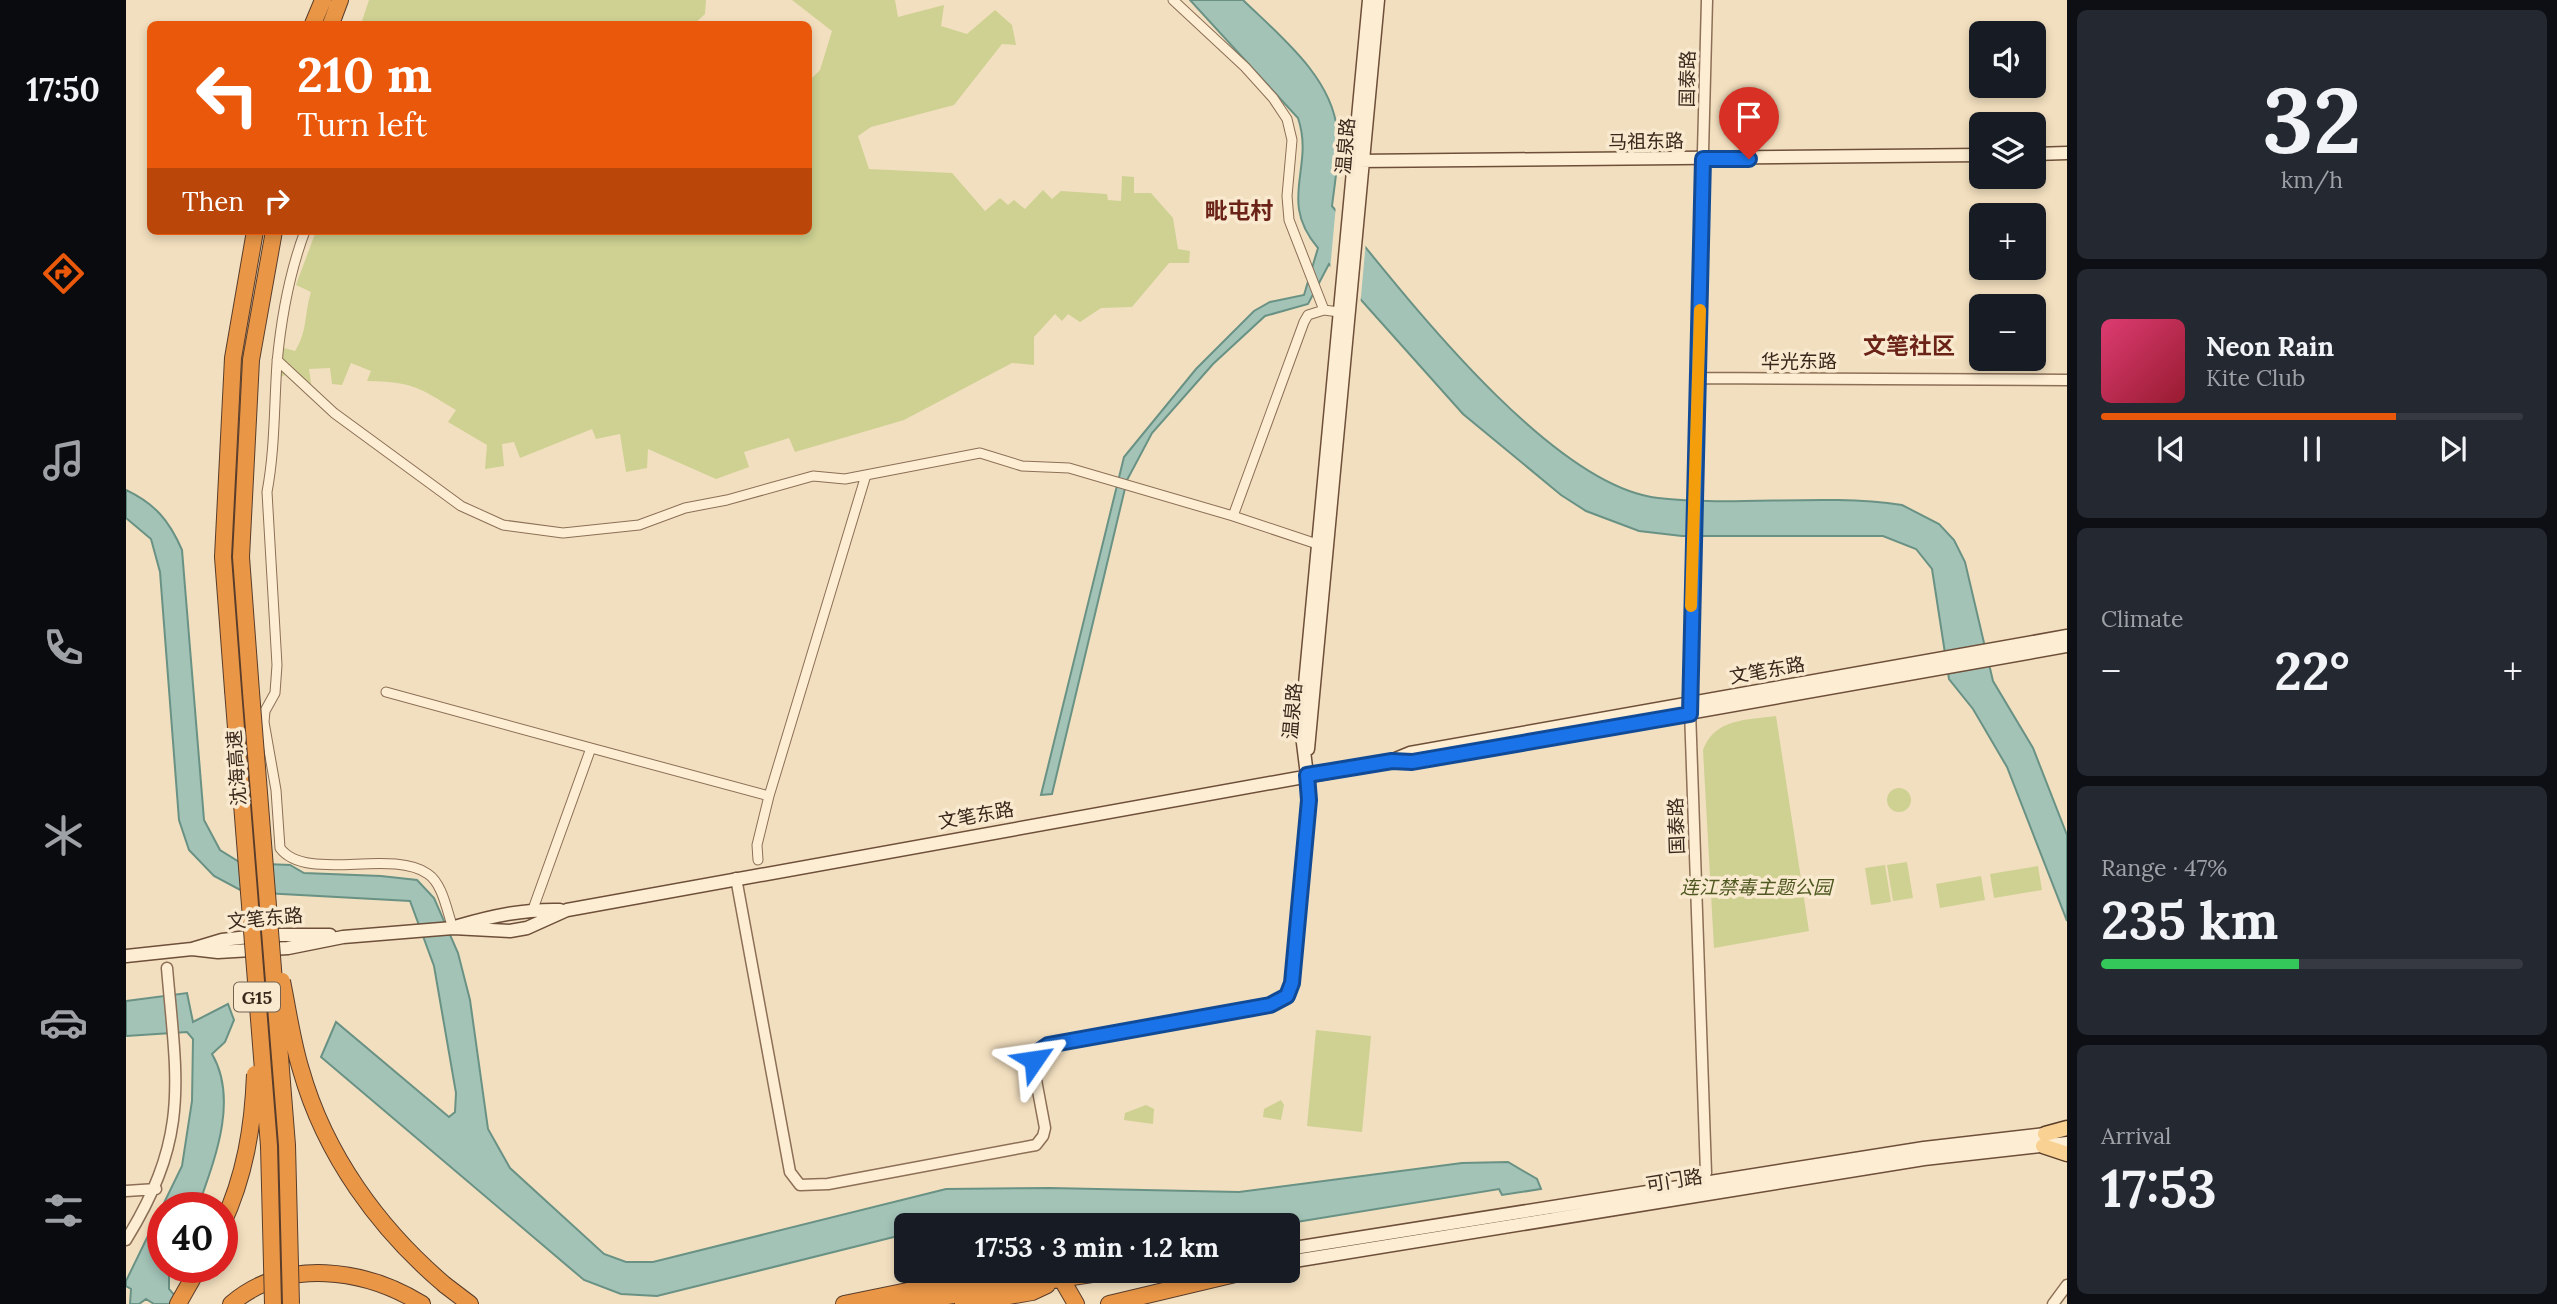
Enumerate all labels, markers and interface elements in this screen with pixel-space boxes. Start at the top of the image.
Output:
map controls [1969,21,2046,371]
button: sound [1969,21,2046,98]
text: 210 m [297,43,432,105]
icon: left [182,49,273,140]
street label: 国泰路 [1675,50,1699,108]
text: 32 [2262,61,2362,178]
text: 17:50 [26,69,100,110]
pin [1719,87,1779,159]
icon: arrive [1730,98,1768,136]
text: Turn left [297,104,427,145]
button: layers [1969,112,2046,189]
street label: 温泉路 [1331,117,1359,175]
street label: 马祖东路 [1608,128,1684,154]
text: km/h [2281,165,2343,194]
icon: right [258,182,296,220]
text: Then [182,185,244,218]
district label: 毗屯村 [1205,196,1274,225]
button: + [1969,203,2046,280]
icon: directions [39,249,88,298]
button: − [1969,294,2046,371]
text: Neon Rain [2206,330,2334,363]
district label: 文笔社区 [1863,331,1955,360]
street label: 华光东路 [1761,349,1837,373]
text: Kite Club [2206,363,2305,392]
icon: previous [2152,430,2190,468]
icon: pause [2293,430,2331,468]
icon: next [2434,430,2472,468]
icon: music [39,436,88,485]
text: Climate [2101,604,2183,633]
icon: phone [39,623,88,672]
text: 22° [2274,638,2350,704]
text: − [2101,647,2121,695]
text: + [2503,647,2523,695]
street label: 文笔东路 [1727,652,1807,688]
street label: 温泉路 [1278,682,1306,740]
street label: 沈海高速 [221,729,251,807]
street label: 文笔东路 [936,797,1016,833]
street label: 国泰路 [1663,797,1689,855]
icon: climate [39,811,88,860]
text: Range · 47% [2101,853,2227,882]
park label: 连江禁毒主题公园 [1680,875,1835,899]
text: 235 km [2101,887,2278,953]
street label: 文笔东路 [226,903,304,933]
road number: G15 [234,982,280,1012]
icon: car [39,998,88,1047]
position arrow [997,1023,1071,1097]
text: Arrival [2101,1121,2171,1150]
text: 17:53 [2101,1155,2217,1221]
street label: 可门路 [1644,1164,1704,1196]
icon: filters [39,1186,88,1235]
speed limit sign: 40 [147,1192,238,1283]
text: 17:53 · 3 min · 1.2 km [975,1231,1219,1264]

